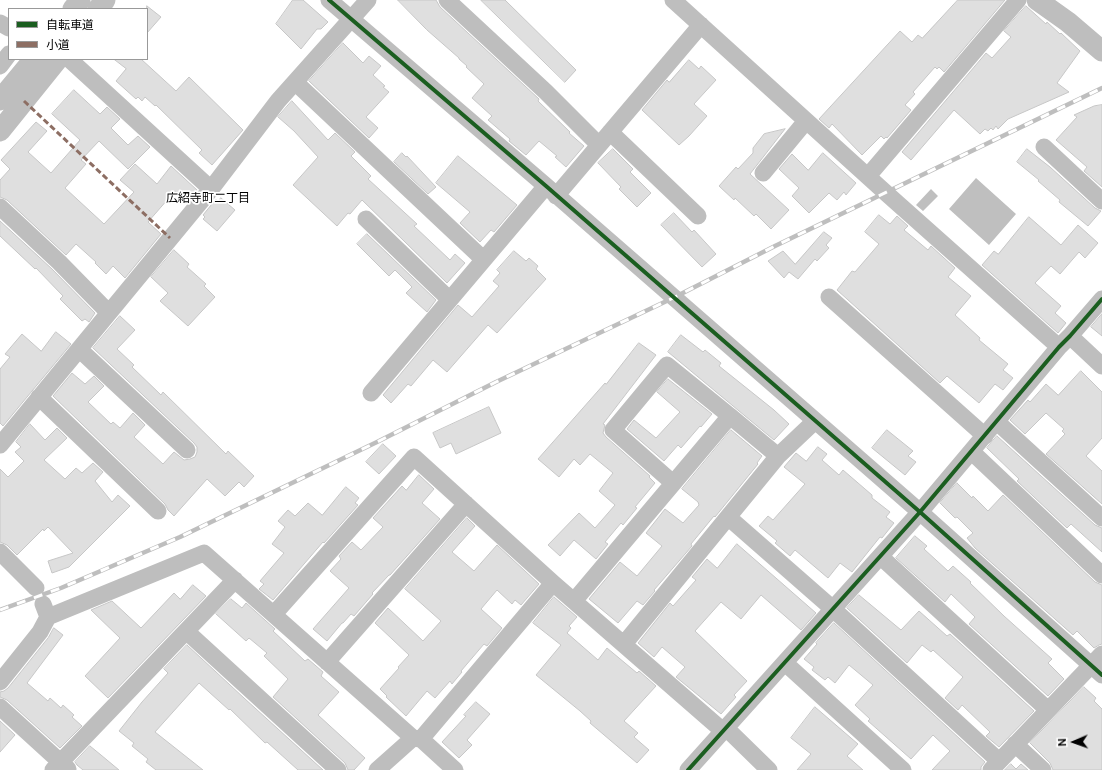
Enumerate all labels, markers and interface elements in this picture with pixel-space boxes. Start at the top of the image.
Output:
legend [8,8,148,60]
text: 自転車道 [46,17,94,33]
text: 小道 [46,37,70,53]
district label: 広紹寺町二丁目 [166,192,250,206]
north arrow [1054,722,1094,762]
text: N [1055,738,1069,747]

